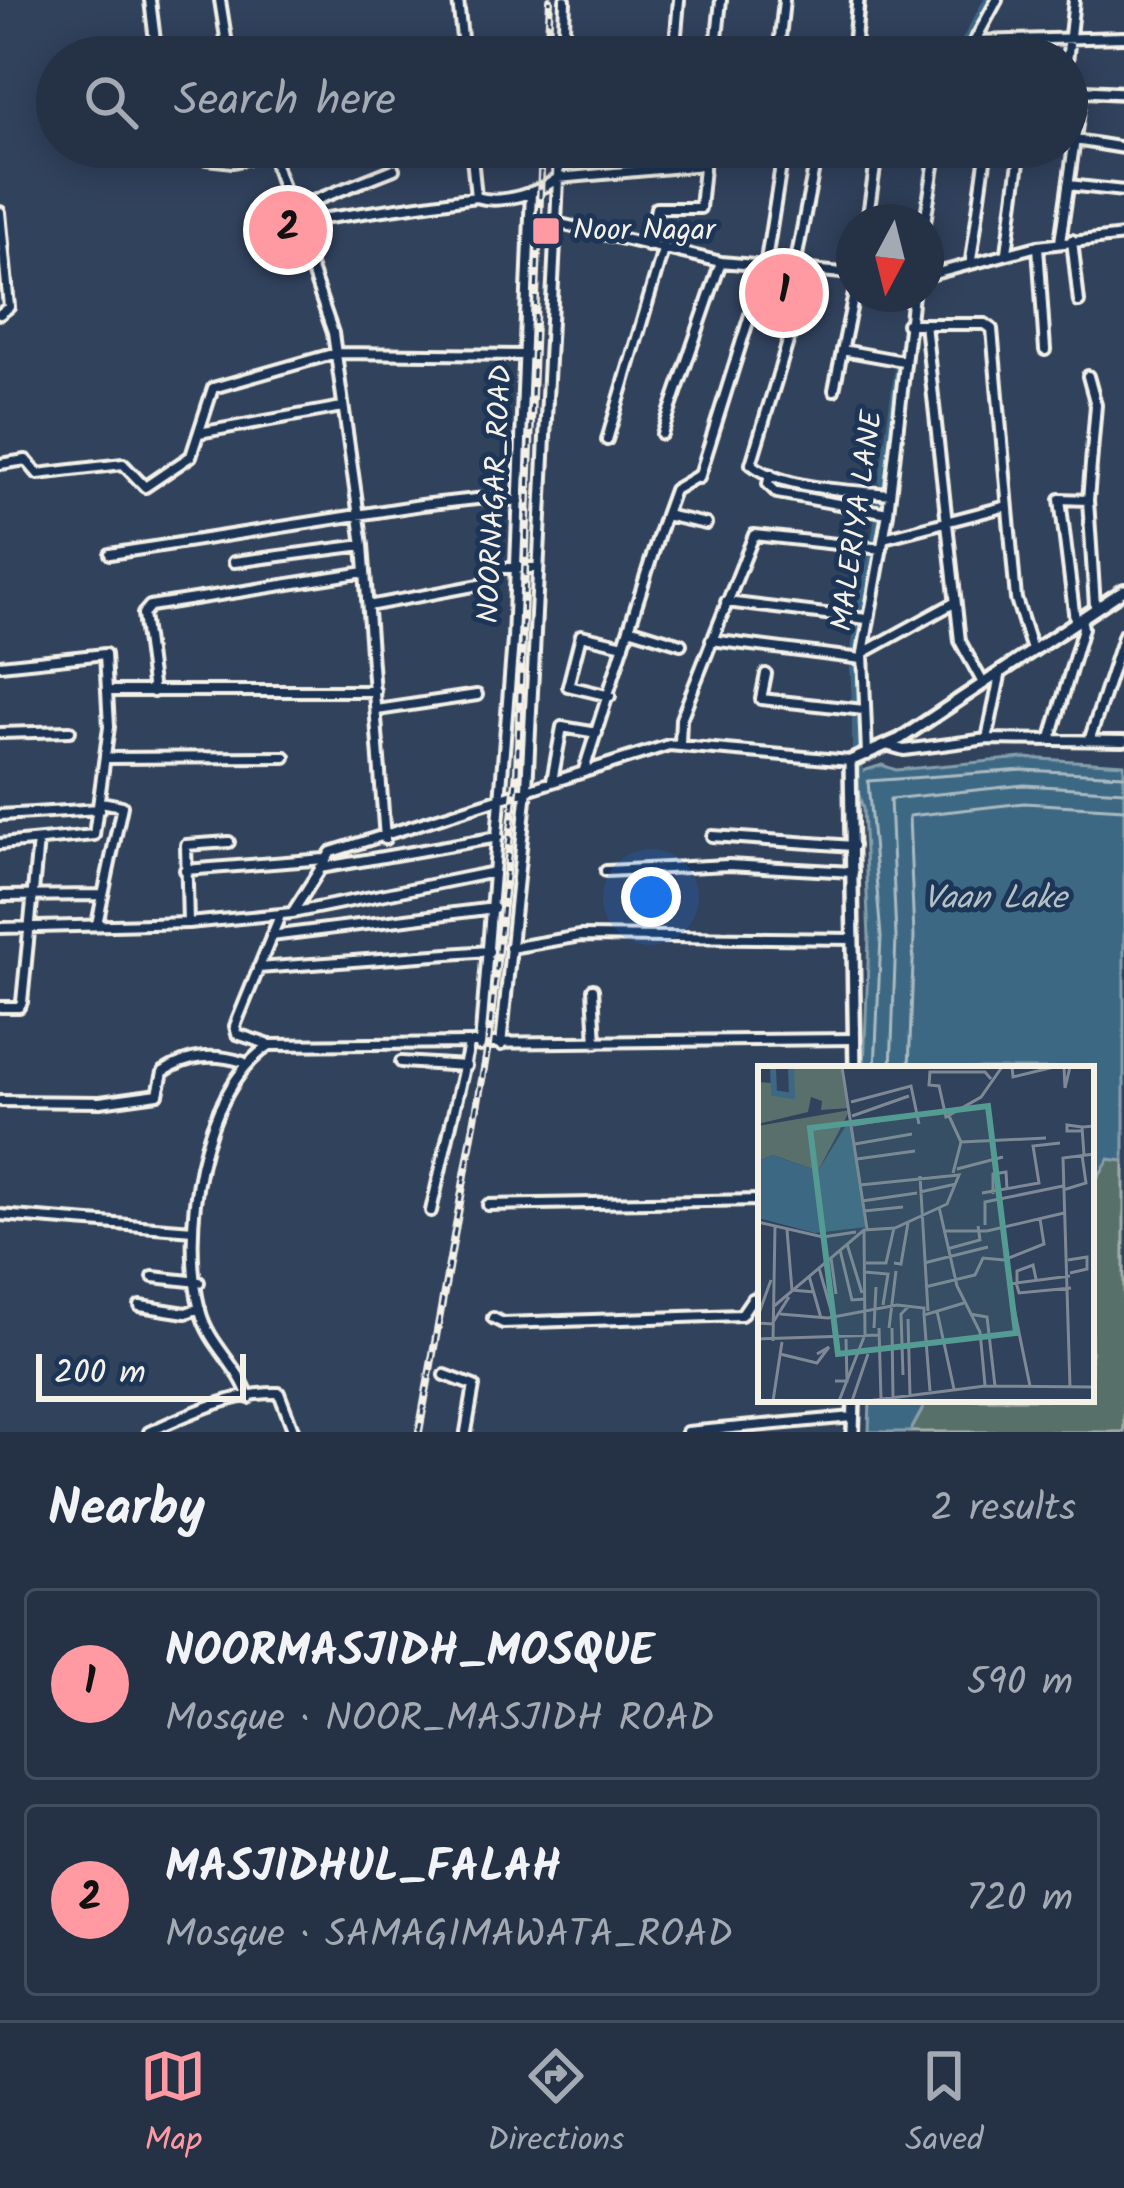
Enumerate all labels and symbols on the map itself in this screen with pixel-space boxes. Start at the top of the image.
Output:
pin: 2 [249,185,327,275]
north arrow [836,204,944,312]
place label: Noor Nagar [573,207,717,255]
marker: Noor Nagar [530,215,562,247]
pin: 1 [745,248,823,338]
street label: NOORNAGAR_ROAD [465,363,527,625]
street label: MALERIYA LANE [819,406,897,635]
your location [621,867,681,927]
water label: Vaan Lake [923,873,1070,926]
inset map [758,1066,1094,1402]
scale bar [36,1348,246,1401]

